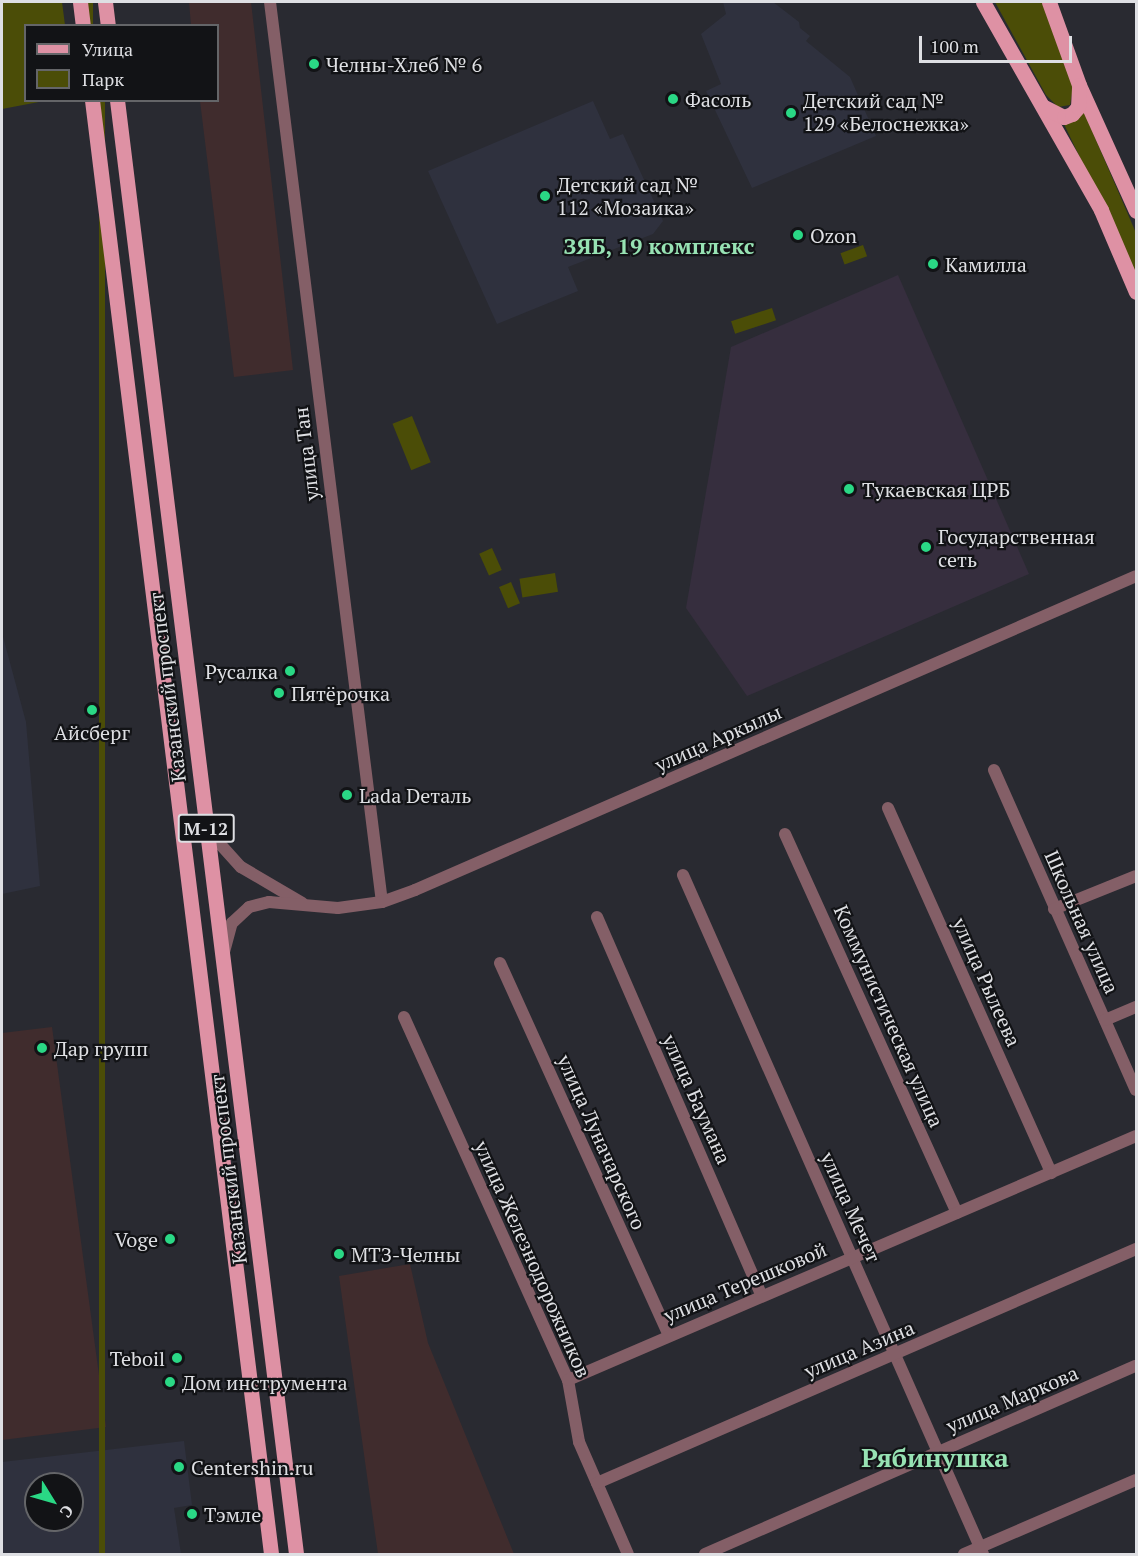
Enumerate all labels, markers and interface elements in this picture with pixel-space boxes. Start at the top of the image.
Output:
legend [24,24,219,102]
scale bar [922,24,1075,62]
text: 100 m [930,34,979,58]
text: Улица [82,37,133,61]
place label: Челны-Хлеб № 6 [326,52,482,76]
marker: Челны-Хлеб № 6 [307,57,321,71]
text: Парк [82,67,124,91]
place label: Фасоль [685,87,751,111]
place label: Детский сад № 129 «Белоснежка» [803,89,969,136]
marker: Фасоль [666,92,680,106]
marker: Детский сад № 129 «Белоснежка» [784,106,798,120]
place label: Детский сад № 112 «Мозаика» [557,172,698,219]
marker: Детский сад № 112 «Мозаика» [538,189,552,203]
place label: Ozon [810,223,857,247]
marker: Ozon [791,228,805,242]
district label: ЗЯБ, 19 комплекс [563,233,755,259]
place label: Камилла [945,252,1027,276]
marker: Камилла [926,257,940,271]
street label: улица Тан [288,406,324,502]
place label: Тукаевская ЦРБ [862,477,1010,501]
marker: Тукаевская ЦРБ [840,480,858,498]
place label: Государственная сеть [938,524,1095,571]
marker: Государственная сеть [919,540,933,554]
street label: Казанский проспект [143,591,191,783]
place label: Русалка [205,659,278,683]
marker: Русалка [283,664,297,678]
place label: Пятёрочка [291,681,390,705]
marker: Пятёрочка [272,686,286,700]
street label: улица Аркылы [651,699,785,777]
marker: Айсберг [85,703,99,717]
place label: Айсберг [54,720,130,744]
place label: Lada Dеталь [359,783,471,807]
marker: Lada Dеталь [340,788,354,802]
road number: М-12 [178,813,234,843]
street label: Школьная улица [1040,847,1124,997]
street label: Коммунистическая улица [829,901,949,1131]
street label: улица Рылеева [948,914,1026,1050]
street label: улица Баумана [658,1030,736,1168]
place label: Дар групп [54,1036,148,1060]
marker: Дар групп [35,1041,49,1055]
street label: улица Луначарского [553,1051,651,1233]
street label: Казанский проспект [204,1073,252,1265]
street label: улица Железнодорожников [470,1137,596,1381]
street label: улица Мечет [816,1148,886,1266]
place label: Voge [115,1227,158,1251]
marker: Voge [163,1232,177,1246]
street label: улица Терешковой [660,1237,830,1327]
place label: МТЗ-Челны [351,1242,460,1266]
marker: МТЗ-Челны [332,1247,346,1261]
street label: улица Азина [800,1315,918,1383]
place label: Teboil [110,1346,165,1370]
marker: Teboil [170,1351,184,1365]
street label: улица Маркова [942,1360,1082,1438]
place label: Дом инструмента [182,1370,348,1394]
marker: Дом инструмента [163,1375,177,1389]
district label: Рябинушка [861,1442,1009,1474]
place label: Centershin.ru [191,1455,314,1479]
marker: Centershin.ru [172,1460,186,1474]
north arrow [24,1472,84,1532]
text: С [55,1501,79,1522]
place label: Тэмле [204,1502,261,1526]
marker: Тэмле [185,1507,199,1521]

